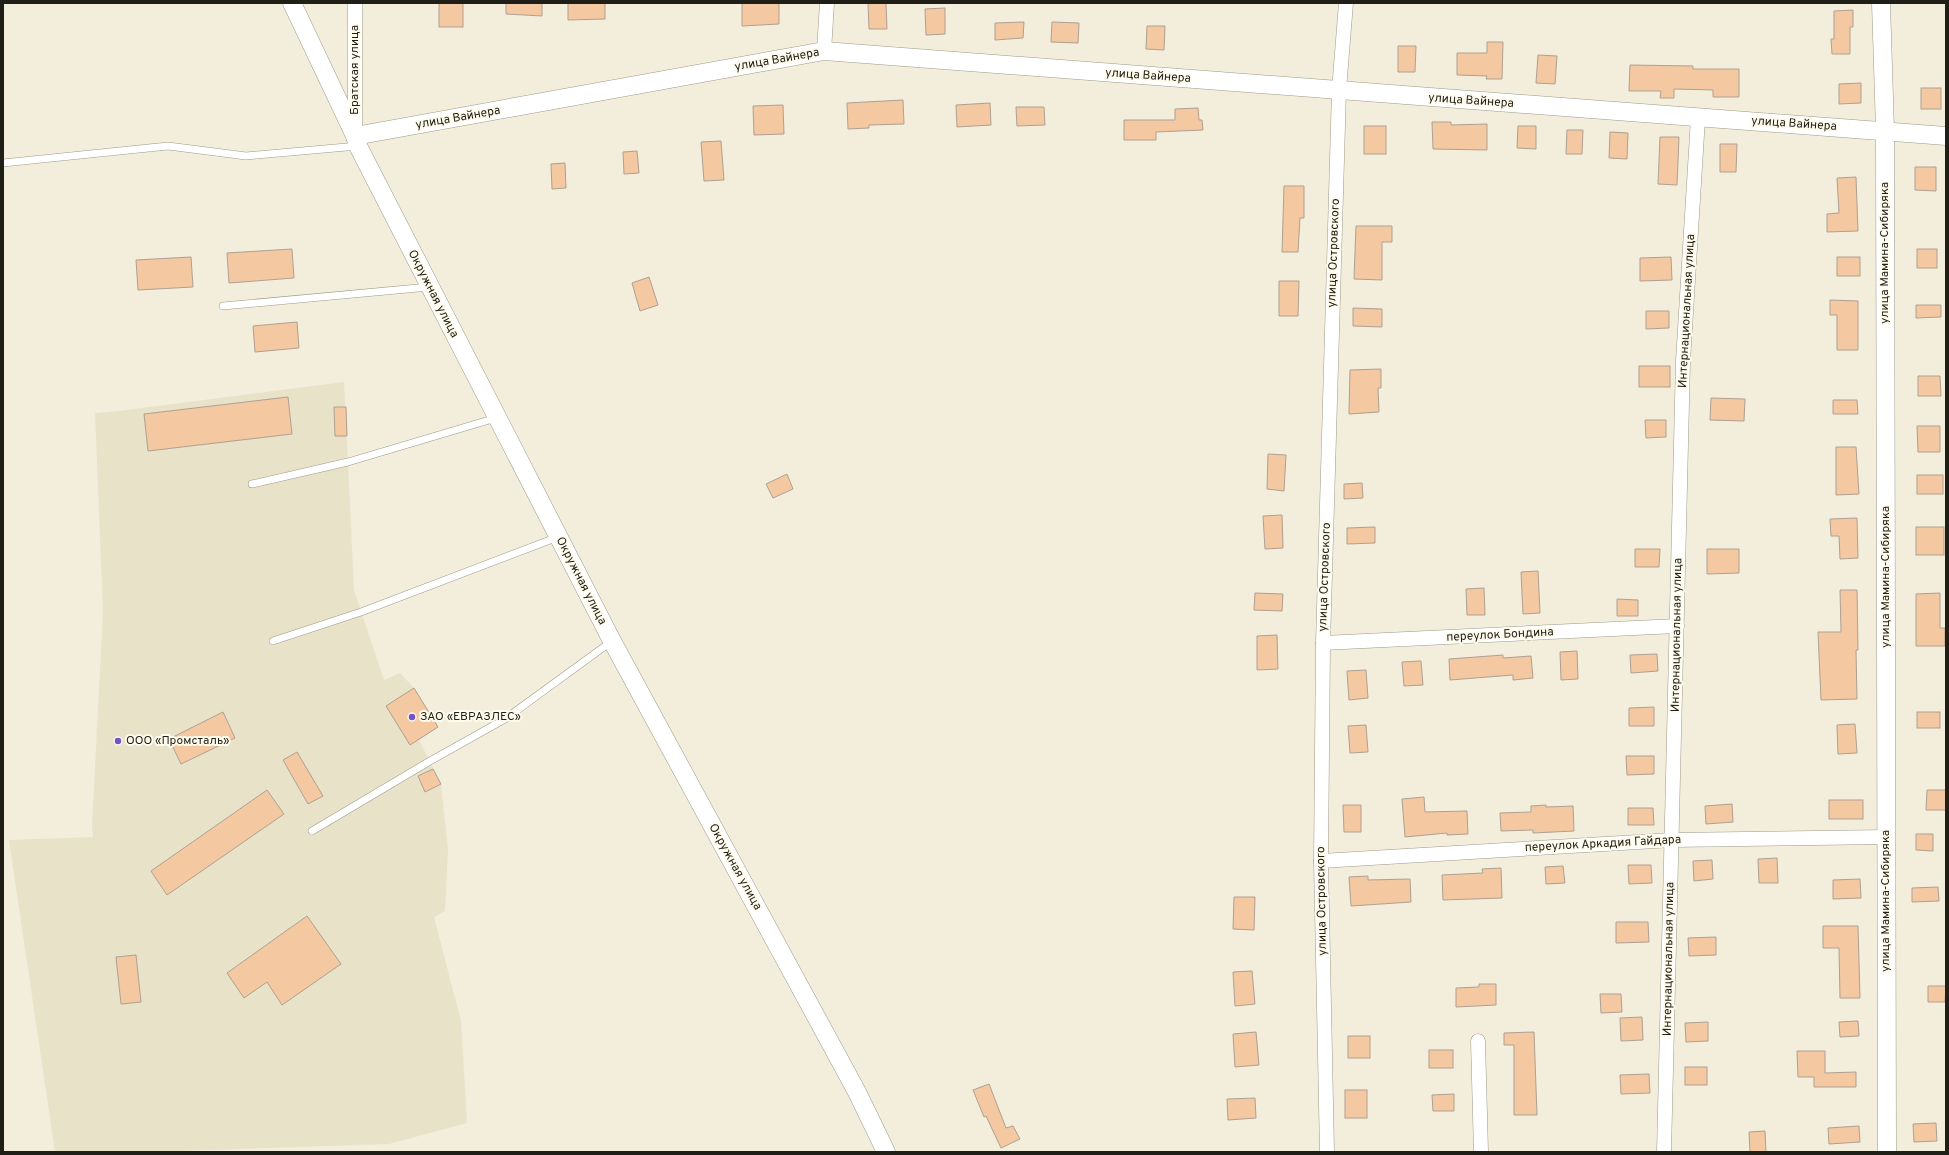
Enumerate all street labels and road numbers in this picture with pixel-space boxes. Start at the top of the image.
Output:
street label: Братская улица [347,25,363,115]
street label: улица Вайнера [733,45,821,75]
street label: улица Вайнера [1105,65,1191,87]
street label: улица Вайнера [1428,90,1514,112]
street label: улица Вайнера [414,103,502,133]
street label: улица Вайнера [1751,113,1837,135]
street label: улица Мамина-Сибиряка [1877,182,1893,324]
street label: улица Островского [1324,198,1344,308]
street label: Интернациональная улица [1675,234,1699,388]
street label: Окружная улица [404,247,462,341]
street label: улица Мамина-Сибиряка [1878,506,1894,648]
street label: улица Островского [1315,522,1335,632]
street label: Окружная улица [552,534,610,628]
street label: Интернациональная улица [1668,558,1686,712]
street label: переулок Бондина [1446,624,1554,646]
street label: Окружная улица [705,821,765,913]
street label: улица Мамина-Сибиряка [1878,830,1894,972]
street label: переулок Аркадия Гайдара [1524,832,1682,856]
street label: улица Островского [1313,846,1331,956]
street label: Интернациональная улица [1660,882,1678,1036]

